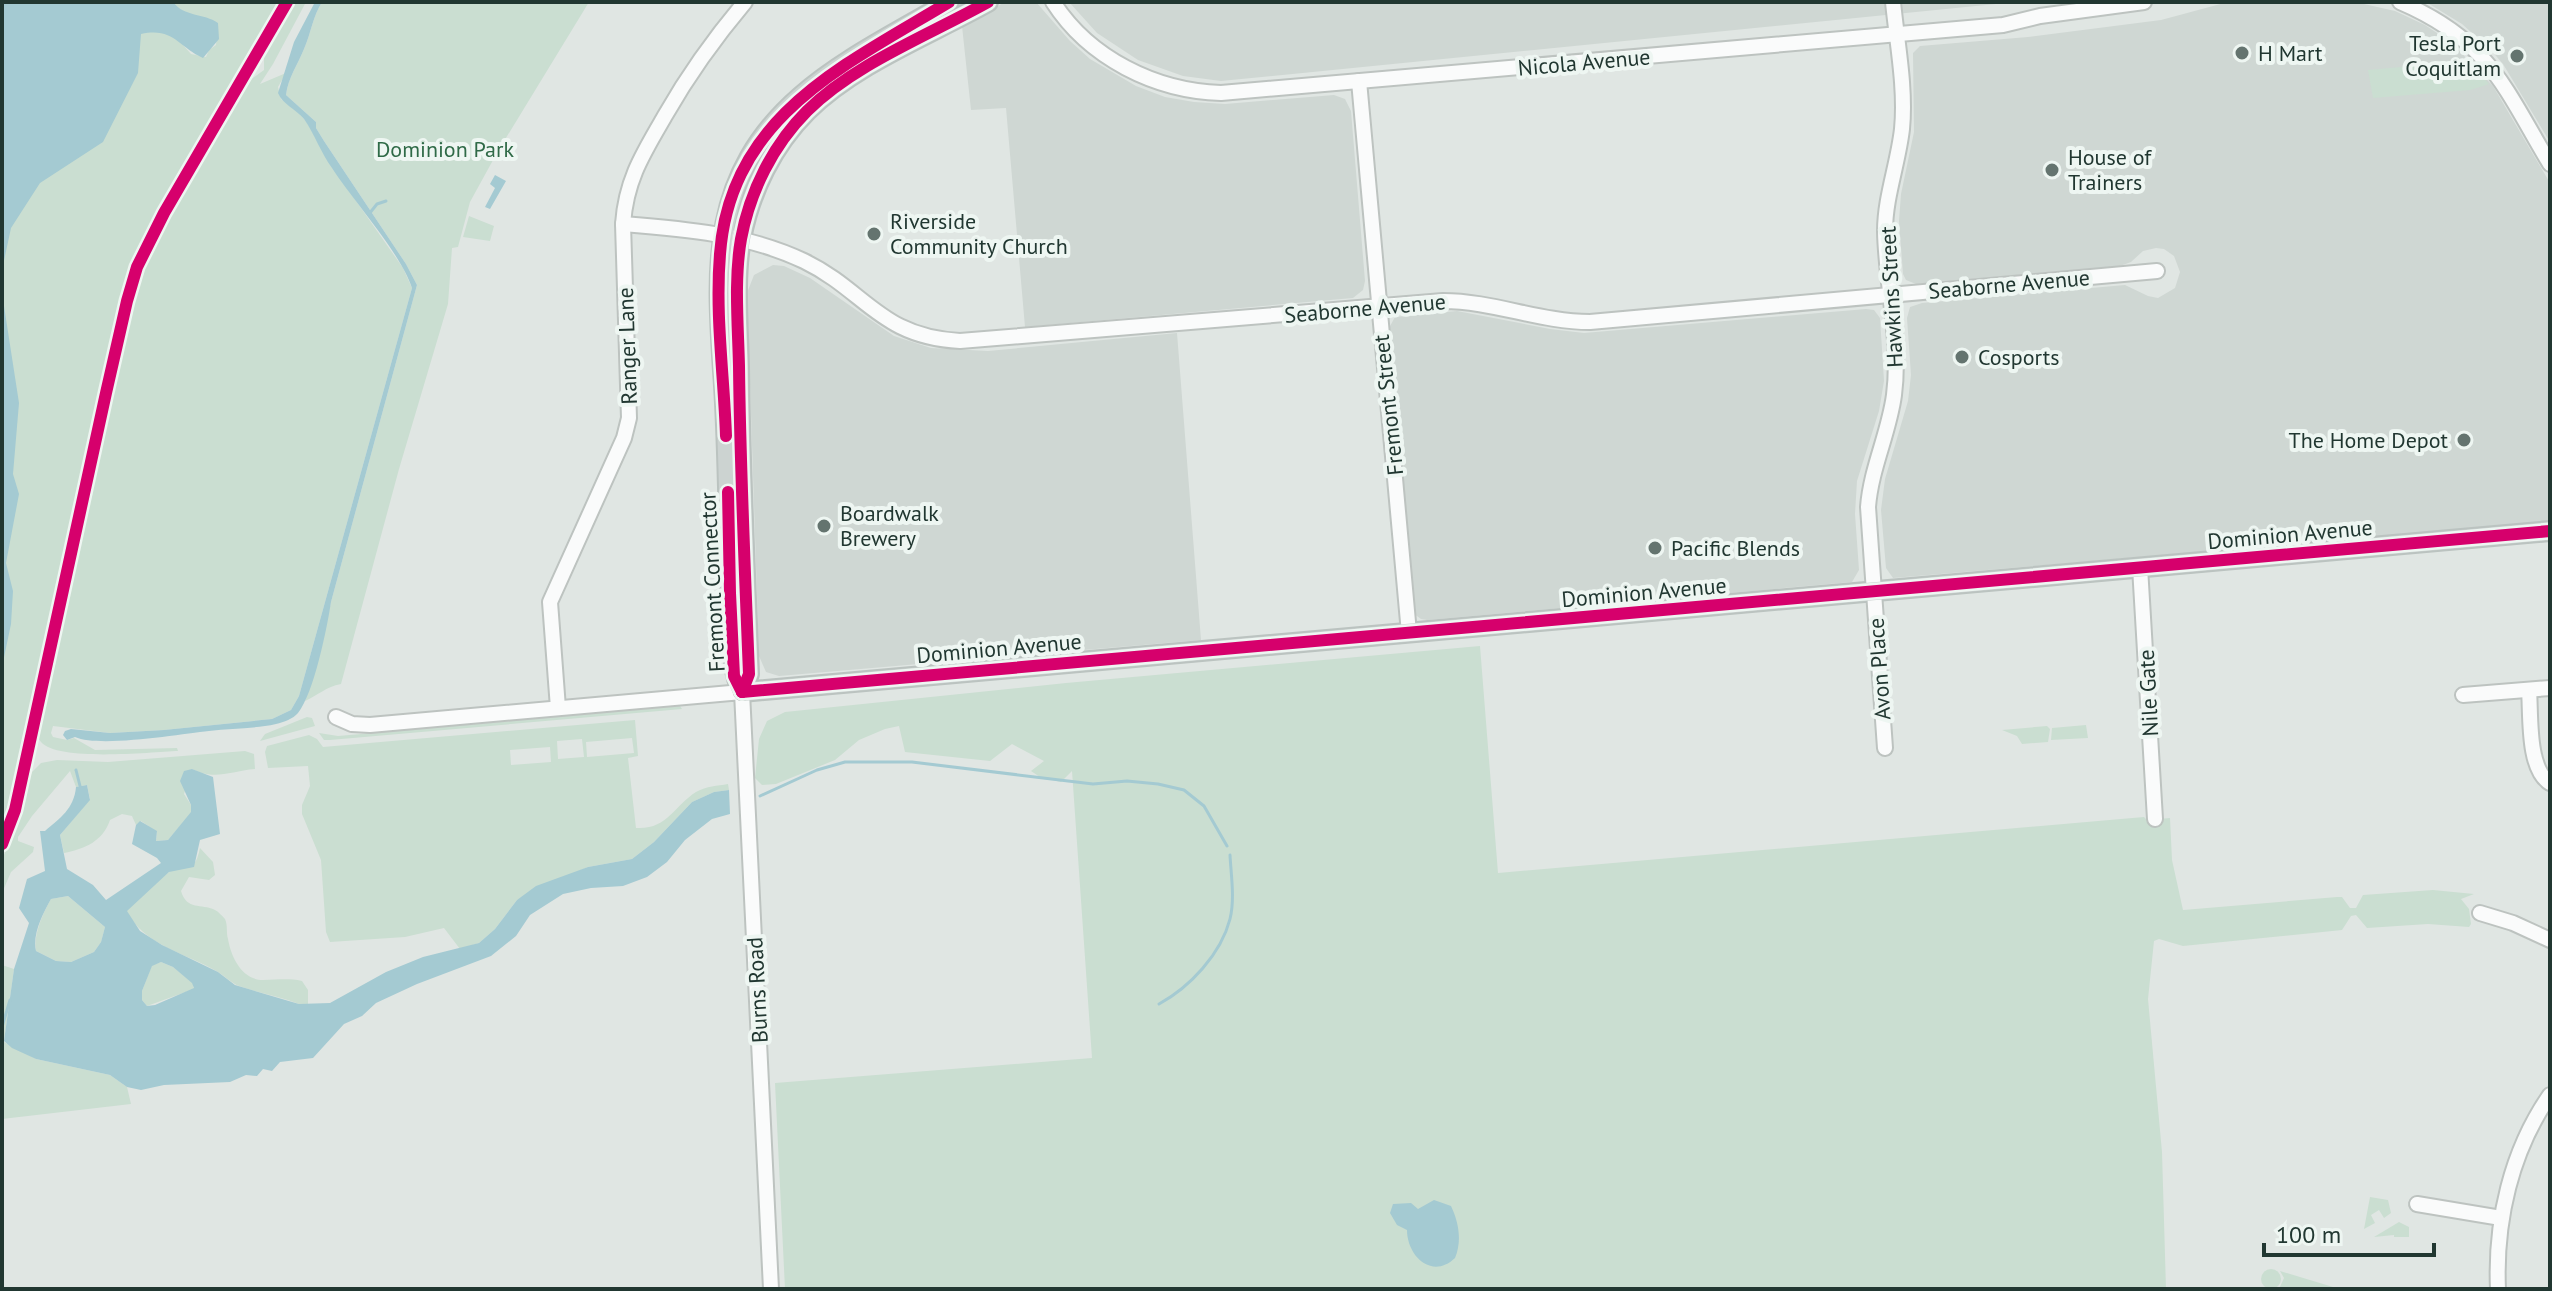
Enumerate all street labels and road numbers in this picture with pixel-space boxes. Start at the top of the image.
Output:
street label: Nicola Avenue [1516,42,1652,82]
street label: Hawkins Street [1873,225,1909,368]
street label: Seaborne Avenue [1927,263,2091,305]
street label: Ranger Lane [611,287,643,405]
street label: Seaborne Avenue [1283,287,1447,329]
street label: Fremont Street [1367,333,1409,477]
street label: Fremont Connector [693,491,731,673]
street label: Dominion Avenue [2206,513,2374,555]
street label: Dominion Avenue [1560,571,1728,613]
street label: Avon Place [1861,617,1897,721]
street label: Dominion Avenue [915,627,1083,669]
street label: Nile Gate [2132,649,2164,737]
street label: Burns Road [740,936,774,1044]

